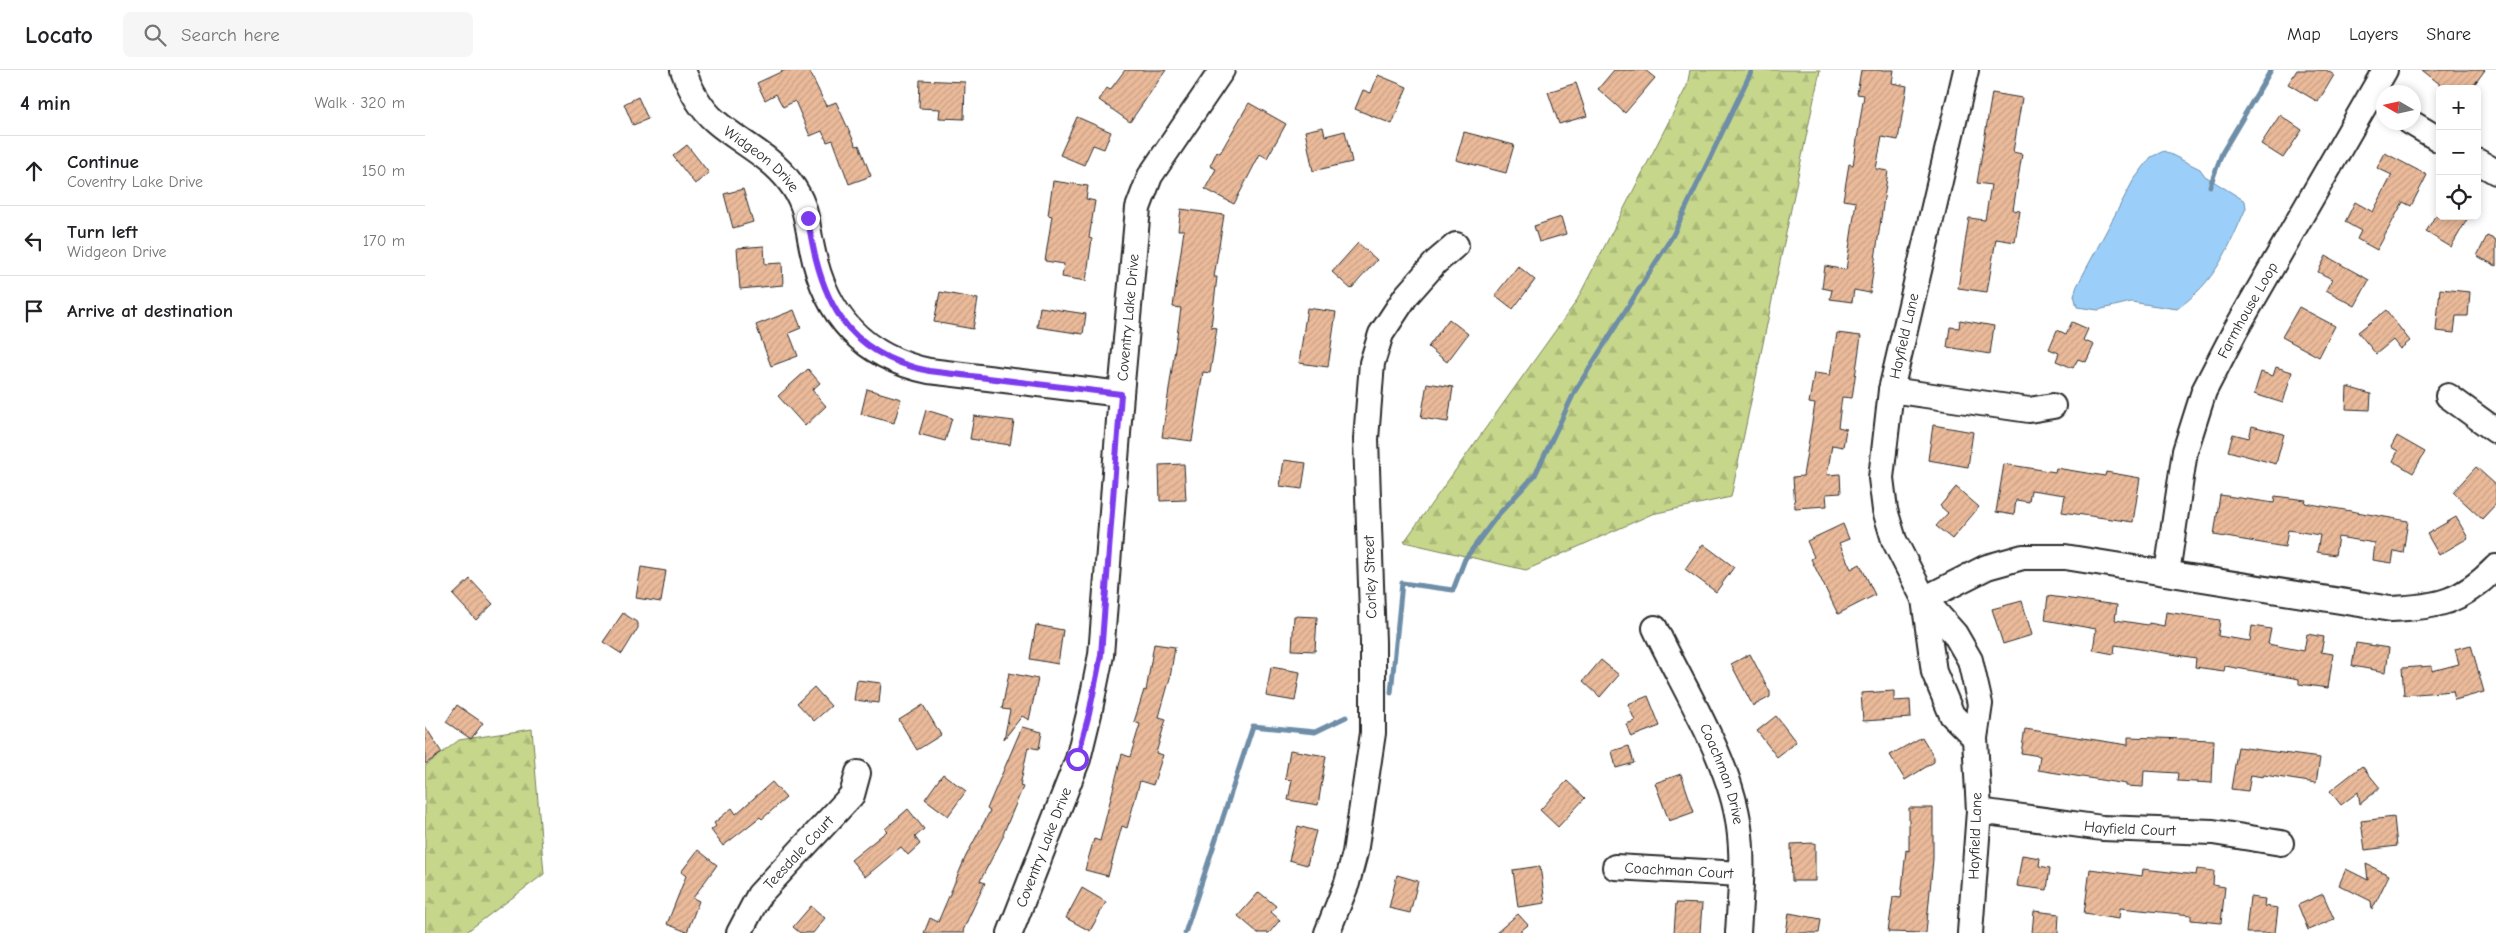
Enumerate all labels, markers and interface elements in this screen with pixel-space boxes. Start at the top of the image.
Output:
search box [123,12,473,57]
text: Locato [25,21,93,49]
icon: search [141,21,169,49]
text: Search here [181,24,280,46]
text: Map [2287,24,2321,45]
text: Layers [2349,24,2398,45]
text: Share [2426,24,2471,45]
north arrow [2376,85,2421,130]
map controls [2436,85,2481,220]
button: + [2436,85,2481,130]
text: 4 min [20,91,71,115]
text: Walk · 320 m [314,94,405,112]
street label: Widgeon Drive [720,122,803,196]
button: − [2436,130,2481,175]
text: Continue [67,151,139,173]
icon: ahead [20,157,48,185]
text: 150 m [362,162,405,180]
text: Coventry Lake Drive [67,173,203,191]
button: locate [2436,175,2481,220]
route end [797,207,820,230]
text: Turn left [67,221,138,243]
icon: left [20,227,48,255]
text: 170 m [363,232,405,250]
text: Widgeon Drive [67,243,167,261]
street label: Coventry Lake Drive [1113,253,1143,382]
street label: Farmhouse Loop [2213,259,2282,361]
street label: Hayfield Lane [1885,291,1923,381]
icon: arrive [20,297,48,325]
text: Arrive at destination [67,300,233,322]
street label: Corley Street [1360,534,1380,619]
street label: Coachman Drive [1696,720,1748,826]
route start [1066,748,1089,771]
street label: Coventry Lake Drive [1012,784,1075,910]
street label: Hayfield Lane [1964,792,1986,880]
street label: Teesdale Court [760,811,838,893]
street label: Hayfield Court [2083,817,2177,840]
street label: Coachman Court [1624,859,1734,883]

